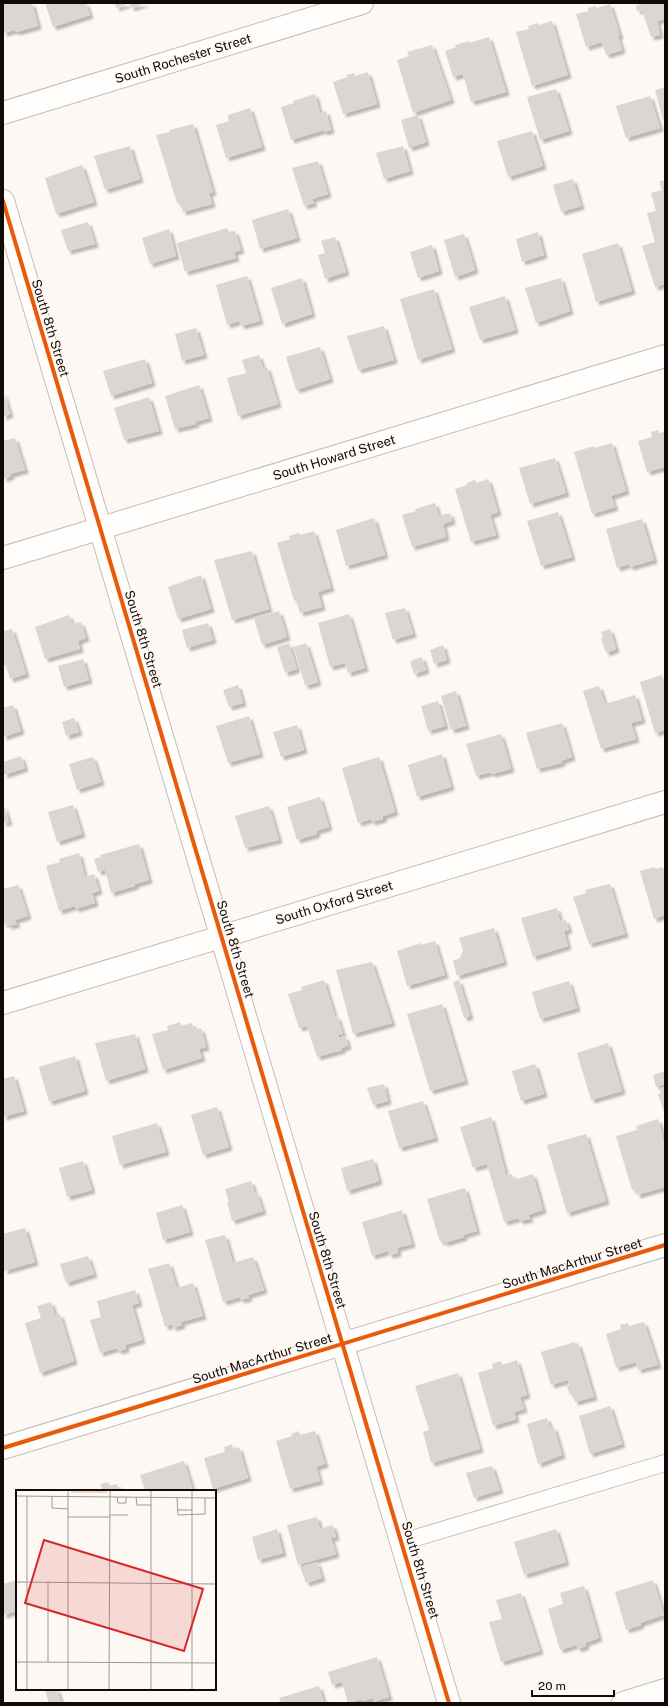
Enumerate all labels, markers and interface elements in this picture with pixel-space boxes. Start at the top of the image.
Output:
street label: South Rochester Street [113,31,253,86]
street label: South 8th Street [29,277,73,379]
street label: South Howard Street [271,432,397,483]
street label: South 8th Street [122,588,166,690]
street label: South Oxford Street [273,877,395,928]
street label: South 8th Street [214,898,258,1000]
street label: South 8th Street [306,1209,350,1311]
street label: South MacArthur Street [500,1235,644,1292]
street label: South MacArthur Street [190,1330,334,1387]
inset map [16,1490,216,1690]
street label: South 8th Street [399,1519,443,1621]
scale bar [532,1672,614,1698]
text: 20 m [538,1679,566,1693]

